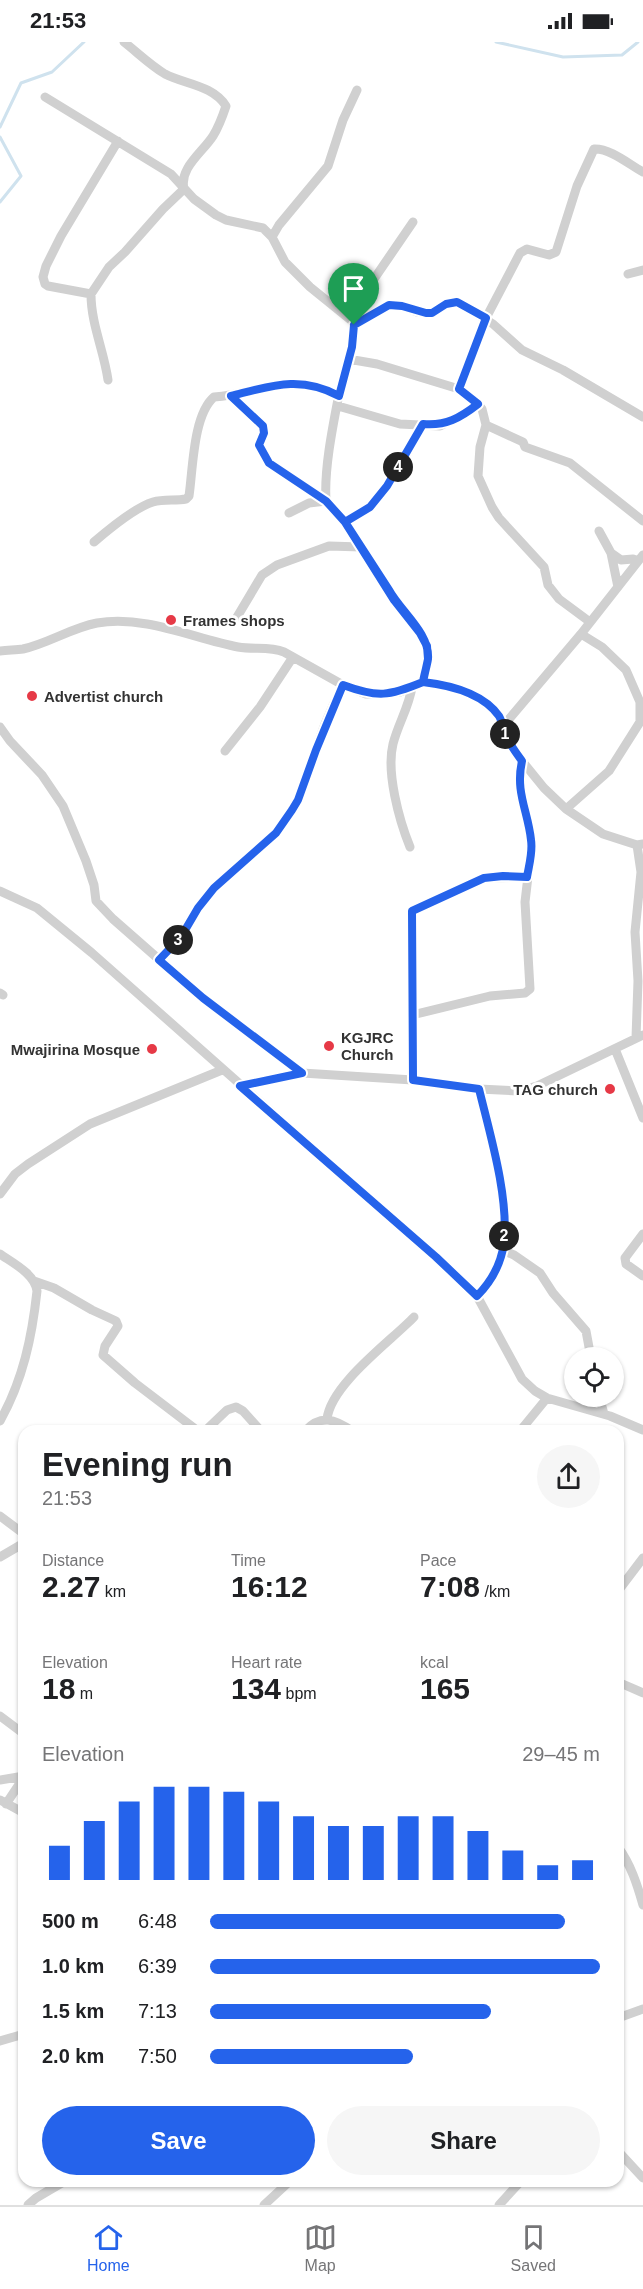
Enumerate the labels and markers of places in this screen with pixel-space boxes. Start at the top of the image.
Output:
pin [328,263,379,325]
pin: 4 [383,452,413,482]
place label: Frames shops [183,612,285,629]
marker: Frames shops [164,613,178,627]
place label: Advertist church [44,688,163,705]
marker: Advertist church [25,689,39,703]
pin: 1 [490,719,520,749]
pin: 3 [163,925,193,955]
place label: KGJRC Church [341,1029,394,1063]
marker: KGJRC Church [322,1039,336,1053]
place label: Mwajirina Mosque [11,1041,140,1058]
marker: Mwajirina Mosque [145,1042,159,1056]
place label: TAG church [513,1081,598,1098]
marker: TAG church [603,1082,617,1096]
pin: 2 [489,1221,519,1251]

